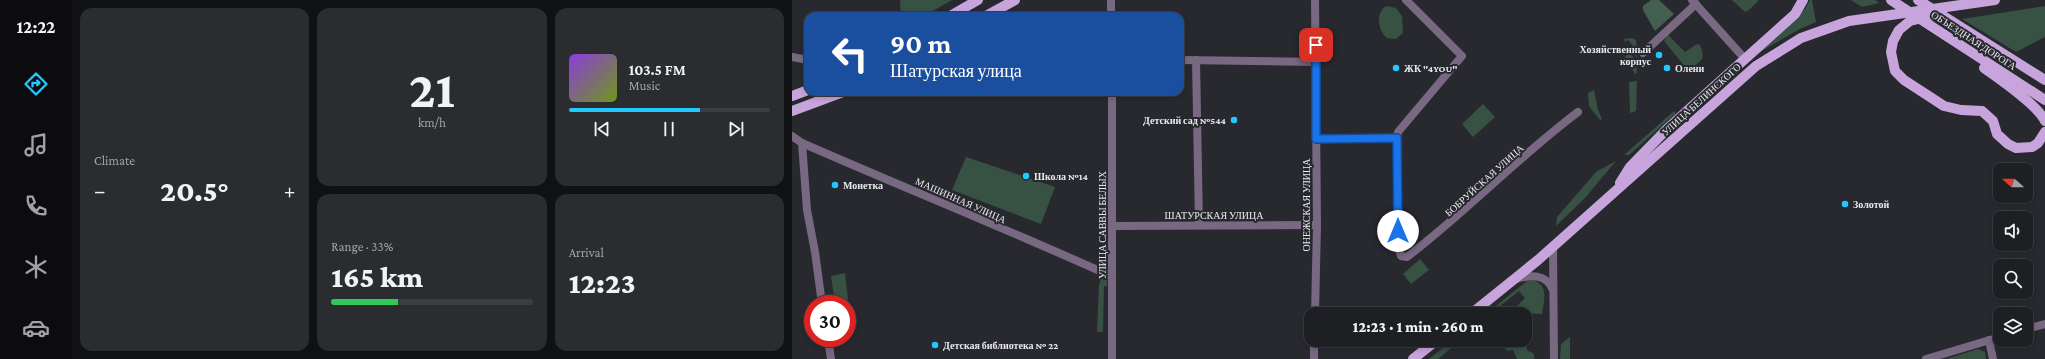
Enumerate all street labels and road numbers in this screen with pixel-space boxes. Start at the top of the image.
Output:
street label: ОБЪЕЗДНАЯ ДОРОГА [1929,9,2019,72]
street label: УЛИЦА БЕЛИНСКОГО [1660,61,1743,138]
street label: БОБРУЙСКАЯ УЛИЦА [1443,142,1526,219]
street label: ОНЕЖСКАЯ УЛИЦА [1301,158,1312,251]
street label: УЛИЦА САВВЫ БЕЛЫХ [1097,170,1108,279]
street label: МАШИННАЯ УЛИЦА [914,175,1009,226]
street label: ШАТУРСКАЯ УЛИЦА [1165,210,1264,221]

